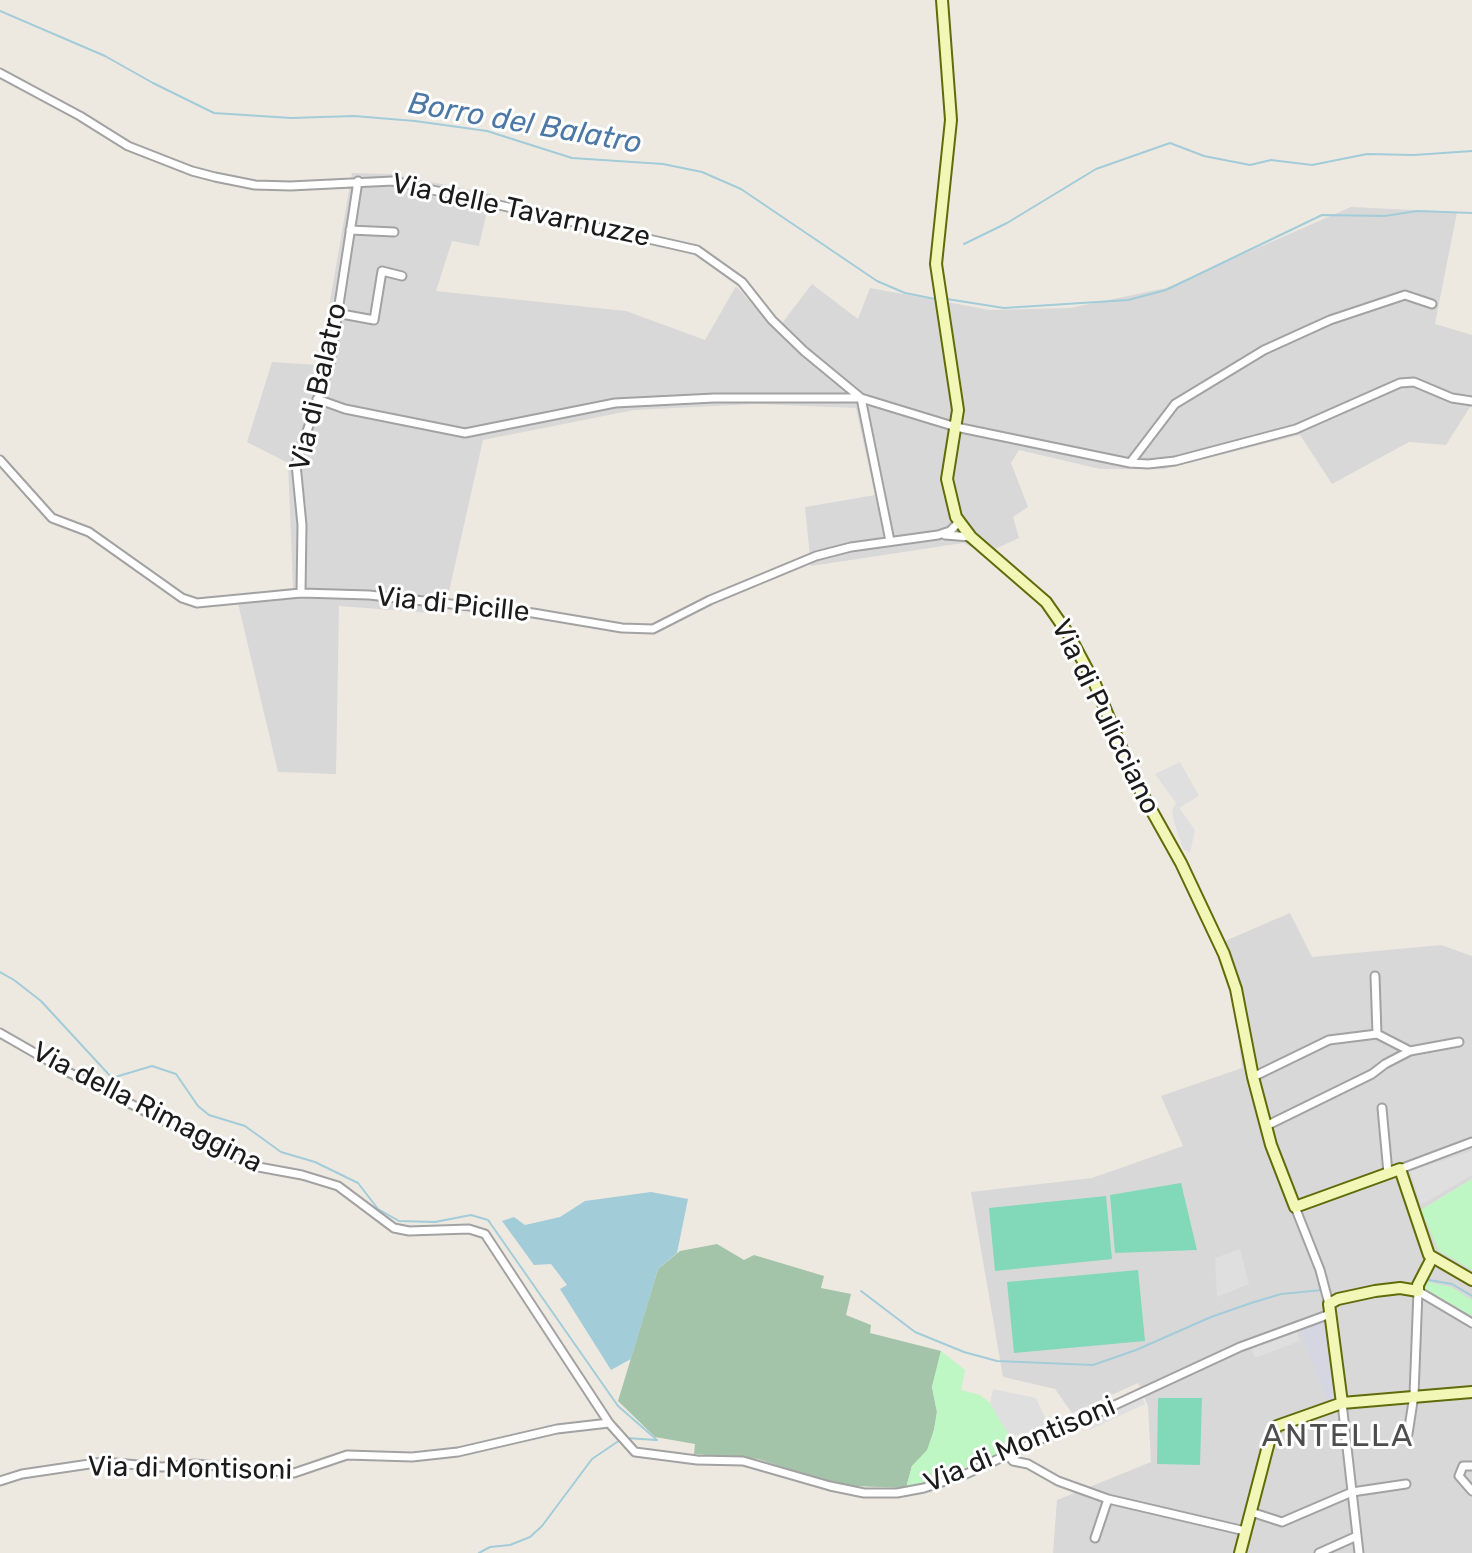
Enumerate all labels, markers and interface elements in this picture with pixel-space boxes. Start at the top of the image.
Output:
water label: Borro del Balatro [405,86,645,162]
street label: Via delle Tavarnuzze [389,167,653,255]
street label: Via di Balatro [283,300,355,474]
street label: Via di Picille [375,580,531,630]
street label: Via di Pulicciano [1043,614,1167,820]
street label: Via della Rimaggina [26,1035,268,1181]
street label: Via di Montisoni [919,1390,1121,1500]
district label: ANTELLA [1261,1418,1415,1456]
street label: Via di Montisoni [87,1450,293,1488]

